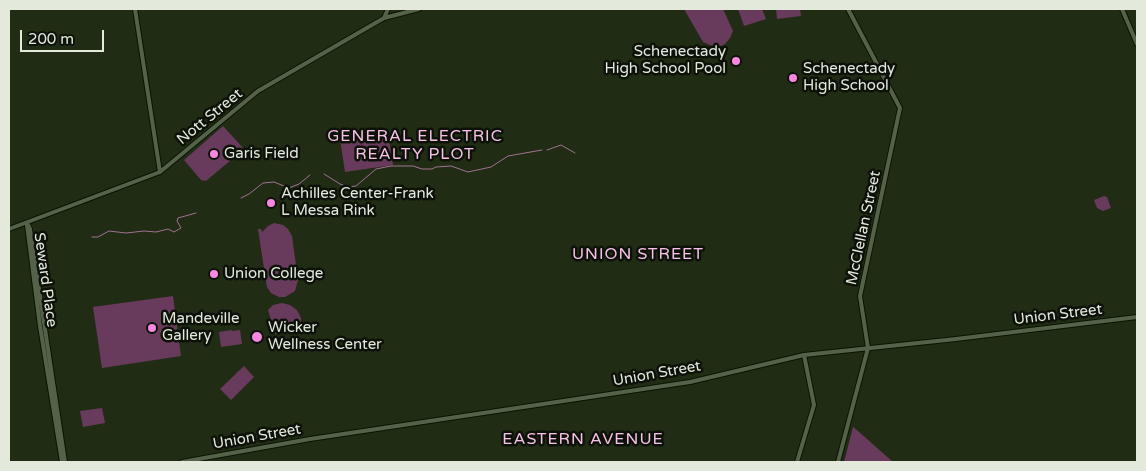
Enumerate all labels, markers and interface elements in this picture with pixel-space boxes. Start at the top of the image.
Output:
scale bar [22,20,106,52]
text: 200 m [28,30,74,48]
place label: Schenectady High School Pool [605,43,726,78]
marker: Schenectady High School Pool [730,55,742,67]
place label: Schenectady High School [803,60,895,95]
marker: Schenectady High School [787,72,799,84]
street label: Nott Street [174,85,246,149]
district label: GENERAL ELECTRIC REALTY PLOT [325,127,505,165]
place label: Garis Field [224,145,299,163]
marker: Garis Field [208,148,220,160]
street label: McClellan Street [843,169,885,287]
place label: Achilles Center-Frank L Messa Rink [281,185,434,220]
marker: Achilles Center-Frank L Messa Rink [265,197,277,209]
street label: Seward Place [29,232,61,328]
district label: UNION STREET [570,245,706,265]
place label: Union College [224,265,323,283]
marker: Union College [208,268,220,280]
street label: Union Street [1013,301,1103,329]
place label: Mandeville Gallery [162,310,240,345]
place label: Wicker Wellness Center [268,319,382,354]
marker: Mandeville Gallery [146,322,158,334]
marker: Wicker Wellness Center [250,330,264,344]
street label: Union Street [612,357,702,391]
street label: Union Street [212,420,302,454]
district label: EASTERN AVENUE [501,430,665,450]

